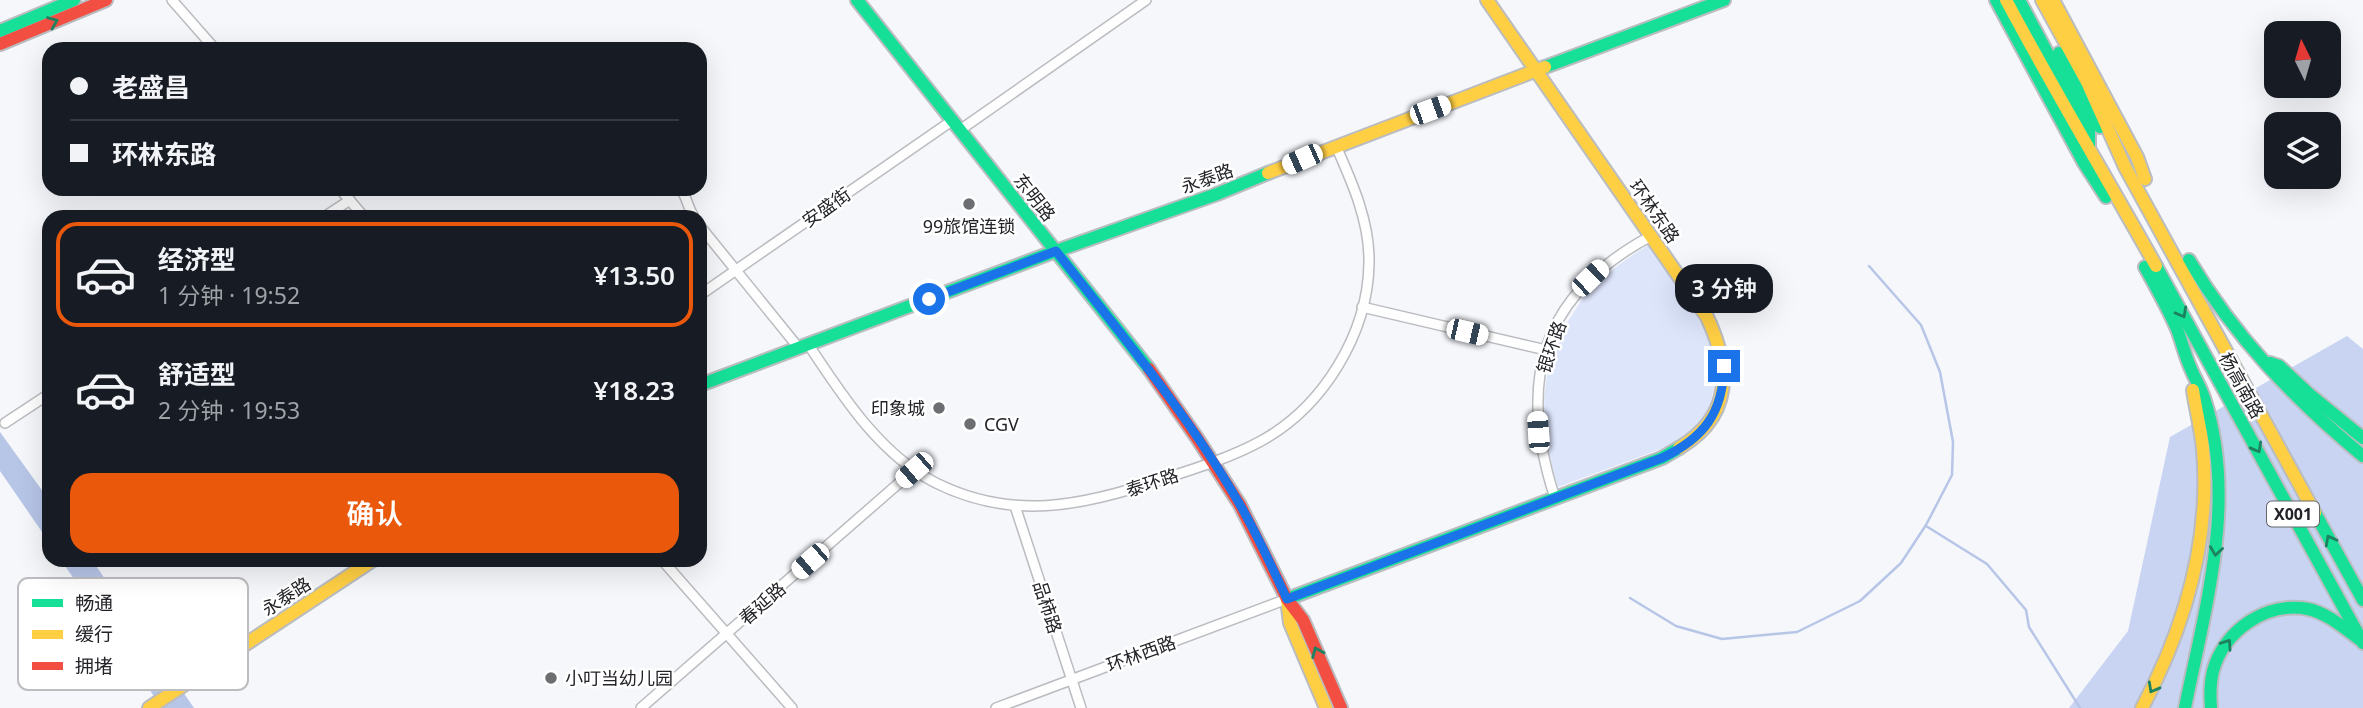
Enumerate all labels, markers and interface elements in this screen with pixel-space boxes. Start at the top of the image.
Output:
one-way arrow [46,16,58,30]
north arrow [2264,21,2342,98]
map controls [2264,21,2341,189]
text: 老盛昌 [112,69,190,105]
car [1407,93,1454,127]
button: layers [2264,112,2341,189]
text: 环林东路 [112,136,216,172]
car [1279,141,1326,177]
street label: 永泰路 [1178,157,1236,199]
street label: 东明路 [1009,168,1061,226]
street label: 环林东路 [1625,175,1685,247]
street label: 安盛街 [797,182,855,232]
marker: 99旅馆连锁 [961,196,977,212]
place label: 99旅馆连锁 [923,214,1015,238]
text: 经济型 [158,241,236,277]
icon: car [74,243,137,306]
car [1568,256,1613,300]
text: ¥13.50 [593,257,675,293]
callout: 3 分钟 [1675,264,1773,314]
text: 3 分钟 [1691,272,1757,304]
text: 1 分钟 · 19:52 [158,279,300,311]
route start [913,283,945,315]
one-way arrow [2174,305,2187,318]
car [1445,317,1490,347]
street label: 银环路 [1531,318,1571,376]
street label: 杨高南路 [2214,348,2270,422]
route end [1708,350,1740,382]
text: 舒适型 [158,356,236,392]
icon: car [74,358,137,421]
text: ¥18.23 [593,372,675,408]
text: 2 分钟 · 19:53 [158,394,300,426]
place label: 印象城 [871,396,925,420]
marker: 印象城 [931,400,947,416]
car [1527,410,1550,454]
place label: CGV [984,412,1019,436]
marker: CGV [962,416,978,432]
one-way arrow [2249,441,2262,454]
car [892,448,937,492]
street label: 泰环路 [1123,462,1181,502]
button: 确认 [70,473,679,553]
road number: X001 [2267,502,2319,526]
one-way arrow [2325,535,2339,547]
car [788,539,833,583]
one-way arrow [2208,545,2223,557]
street label: 永泰路 [257,571,315,621]
street label: 春延路 [734,576,790,630]
legend [18,578,248,690]
street label: 品柿路 [1028,578,1068,636]
text: 畅通 [75,590,113,616]
text: 缓行 [75,621,113,647]
street label: 环林西路 [1103,629,1179,677]
one-way arrow [2219,639,2231,652]
one-way arrow [1311,647,1325,659]
text: 拥堵 [75,653,113,679]
place label: 小叮当幼儿园 [565,666,673,690]
marker: 小叮当幼儿园 [543,670,559,686]
one-way arrow [2148,681,2161,694]

